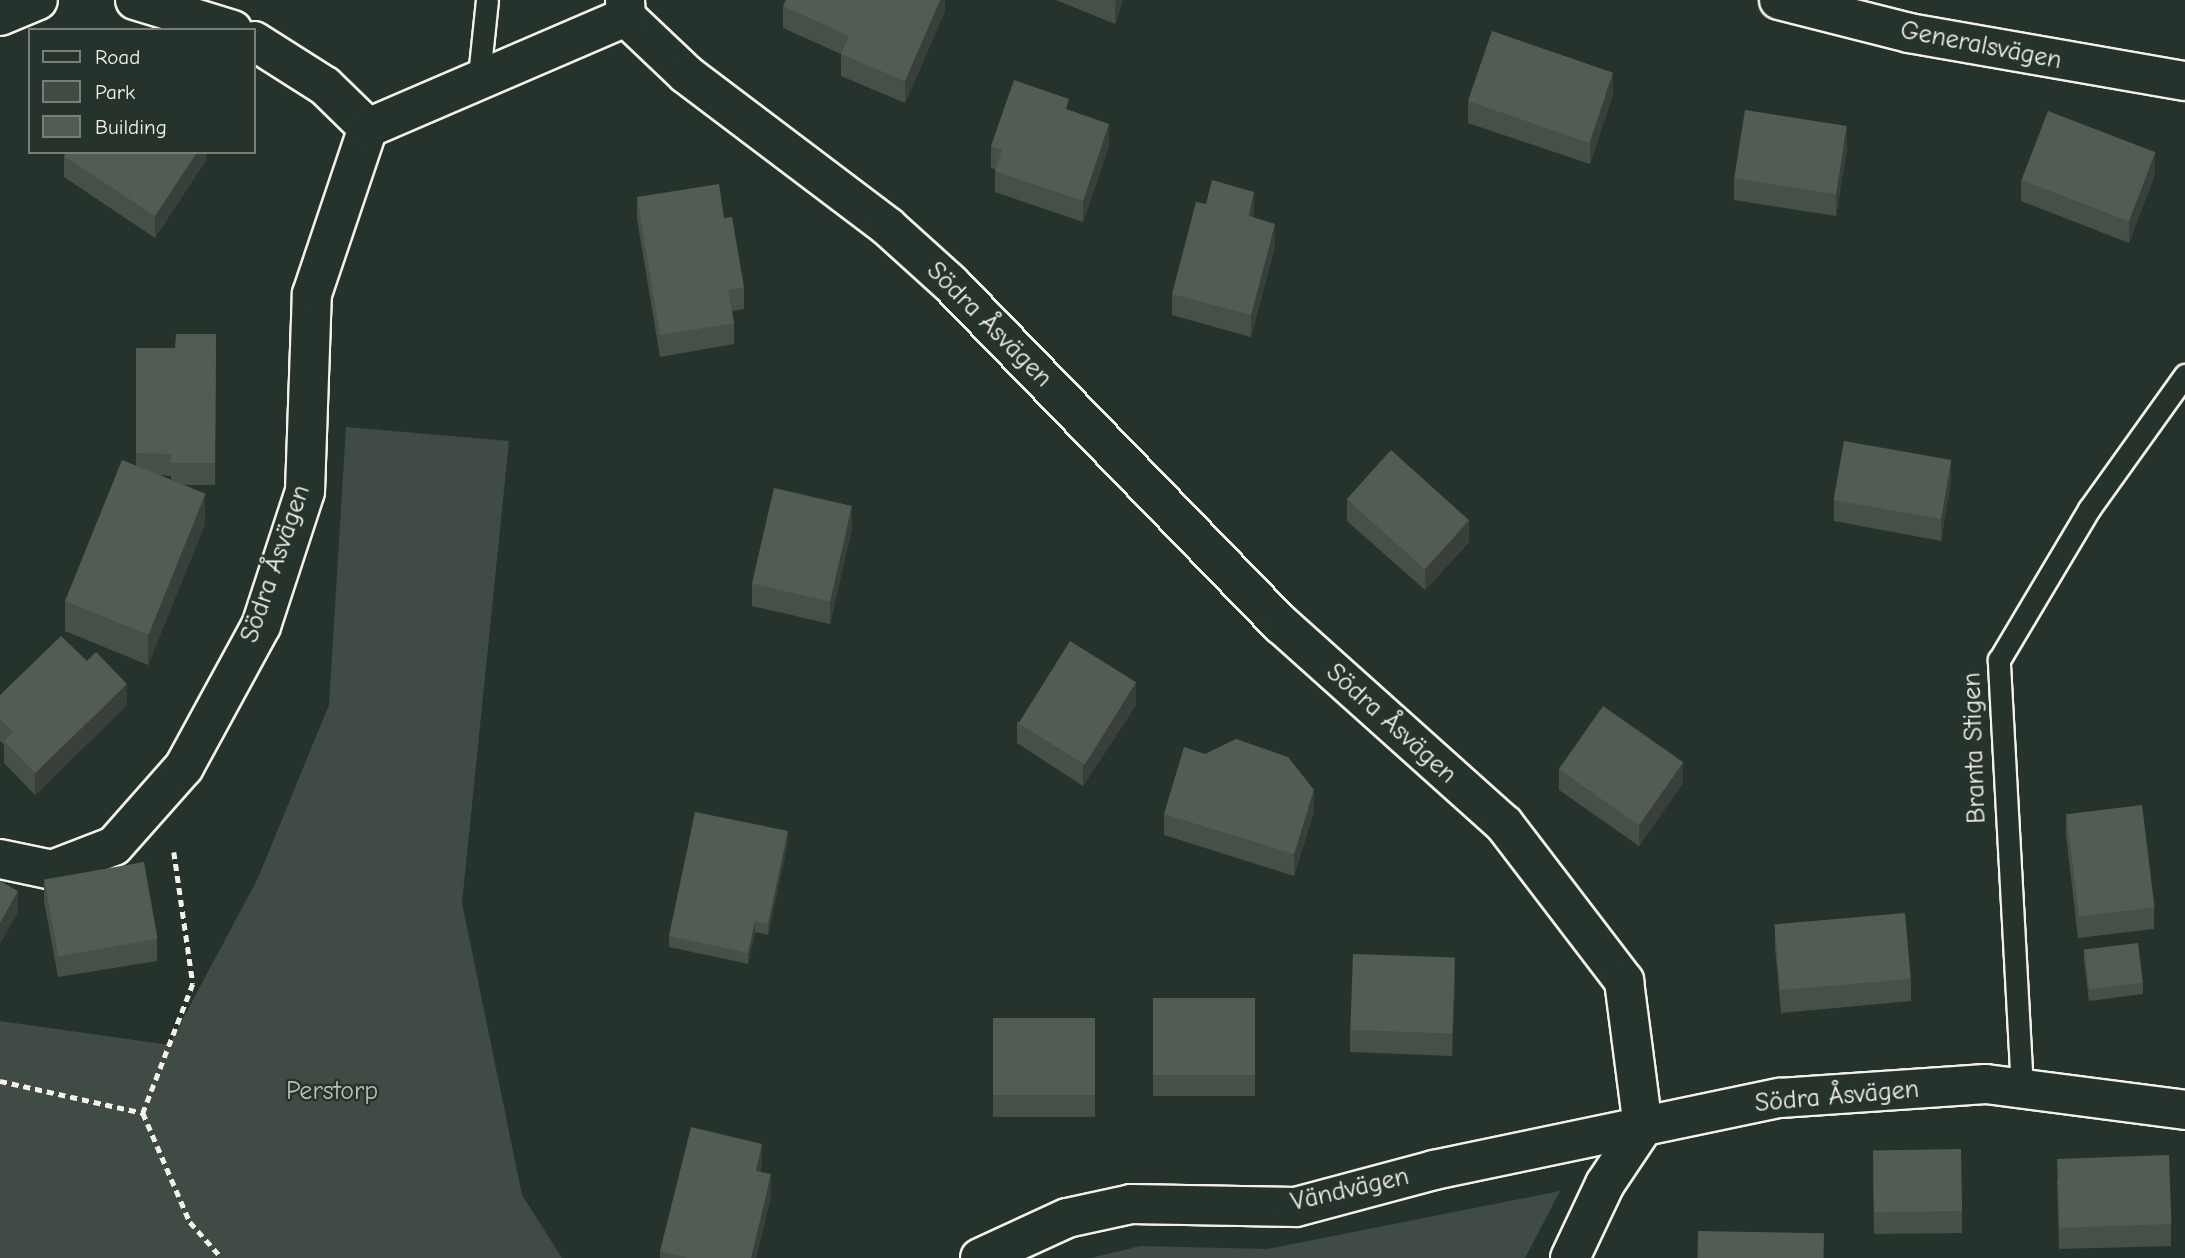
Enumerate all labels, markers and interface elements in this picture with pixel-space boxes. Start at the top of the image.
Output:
street label: Generalsvägen [1898,15,2064,77]
legend [28,28,256,154]
text: Road [95,45,140,69]
text: Park [95,80,135,104]
text: Building [95,115,167,139]
street label: Södra Åsvägen [920,256,1058,394]
street label: Södra Åsvägen [234,481,318,647]
street label: Södra Åsvägen [1319,657,1463,791]
street label: Branta Stigen [1957,672,1993,824]
street label: Södra Åsvägen [1754,1074,1920,1120]
park label: Perstorp [286,1076,378,1108]
street label: Vändvägen [1288,1161,1412,1219]

